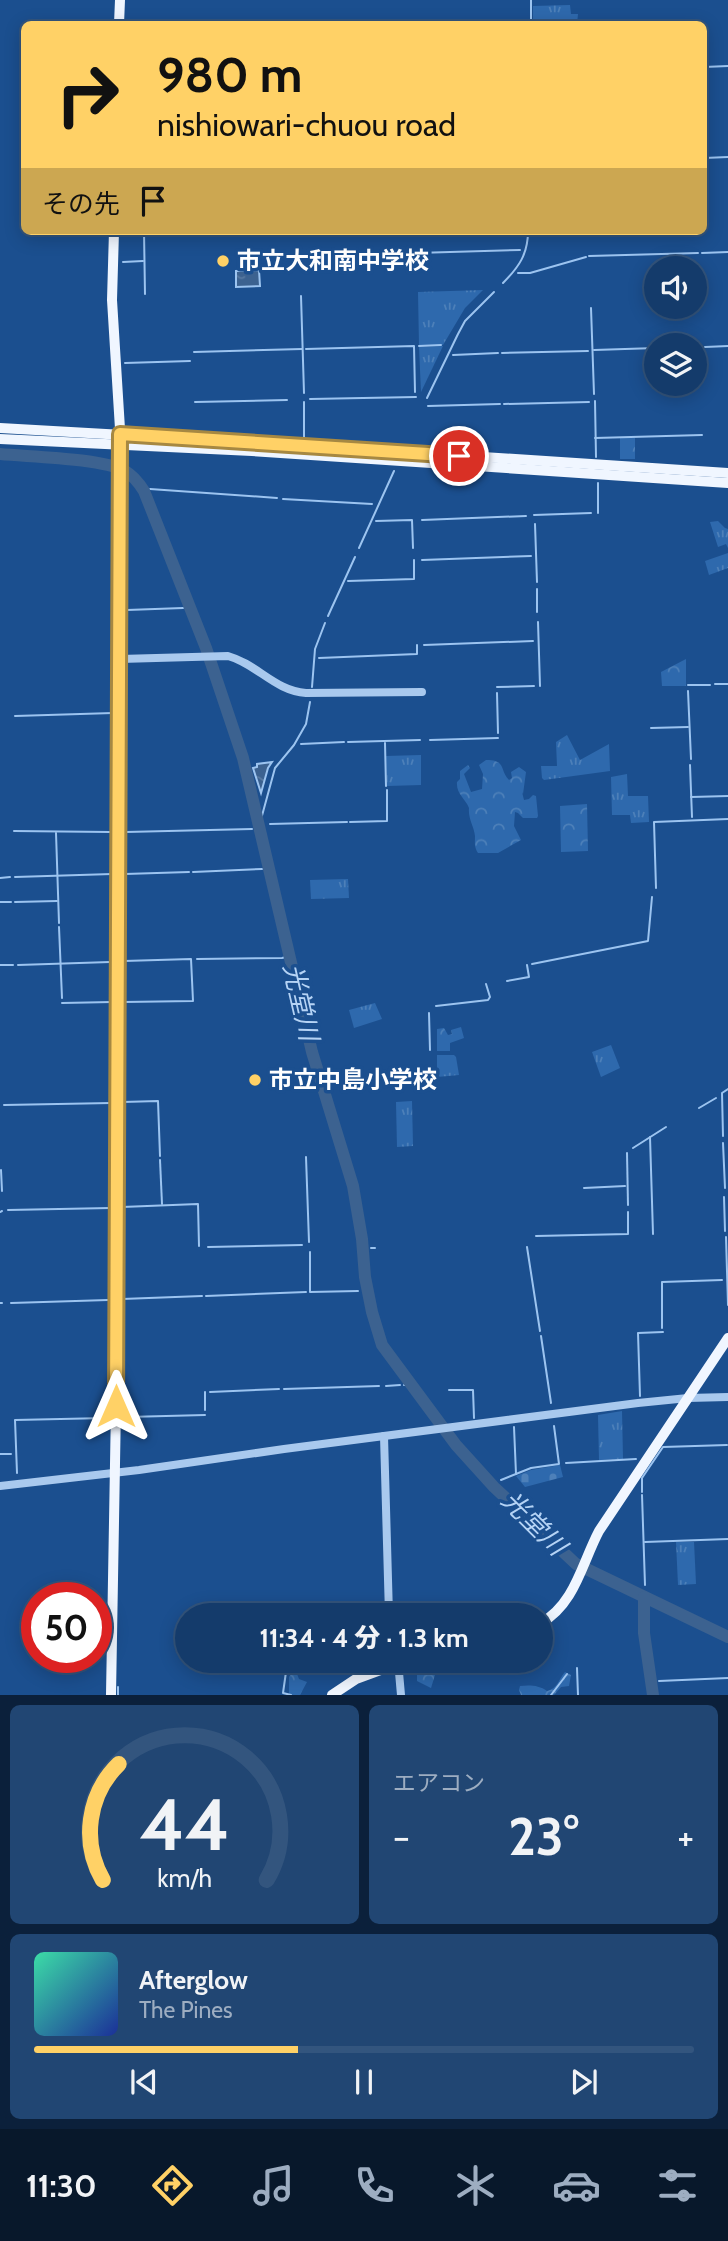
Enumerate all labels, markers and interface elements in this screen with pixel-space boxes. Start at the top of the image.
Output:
text: 980 m [157,45,302,104]
icon: right [42,49,133,140]
text: nishiowari-chuou road [157,105,456,144]
icon: arrive [134,182,172,220]
text: その先 [42,188,120,220]
place label: 市立大和南中学校 [237,246,429,275]
marker: 市立大和南中学校 [215,253,231,269]
map controls [644,256,707,396]
button: sound [644,256,707,319]
button: layers [644,333,707,396]
pin [429,426,489,486]
icon: arrive [440,437,478,475]
water label: 光堂川 [277,960,326,1047]
place label: 市立中島小学校 [269,1065,437,1094]
marker: 市立中島小学校 [247,1072,263,1088]
position arrow [79,1369,153,1443]
water label: 光堂川 [495,1484,575,1564]
speed limit sign: 50 [21,1582,112,1673]
text: 11:34 · 4 分 · 1.3 km [259,1622,469,1654]
text: エアコン [393,1769,485,1797]
text: 44 [139,1781,230,1869]
text: 23° [508,1805,579,1868]
text: − [393,1813,410,1860]
text: + [677,1813,694,1860]
text: km/h [157,1863,212,1893]
text: Afterglow [139,1964,248,1996]
text: The Pines [139,1996,233,2024]
icon: previous [125,2063,163,2101]
icon: pause [345,2063,383,2101]
icon: next [565,2063,603,2101]
icon: directions [148,2161,197,2210]
icon: music [249,2161,298,2210]
icon: phone [350,2161,399,2210]
icon: climate [451,2161,500,2210]
icon: car [552,2161,601,2210]
icon: filters [653,2161,702,2210]
text: 11:30 [26,2166,97,2205]

